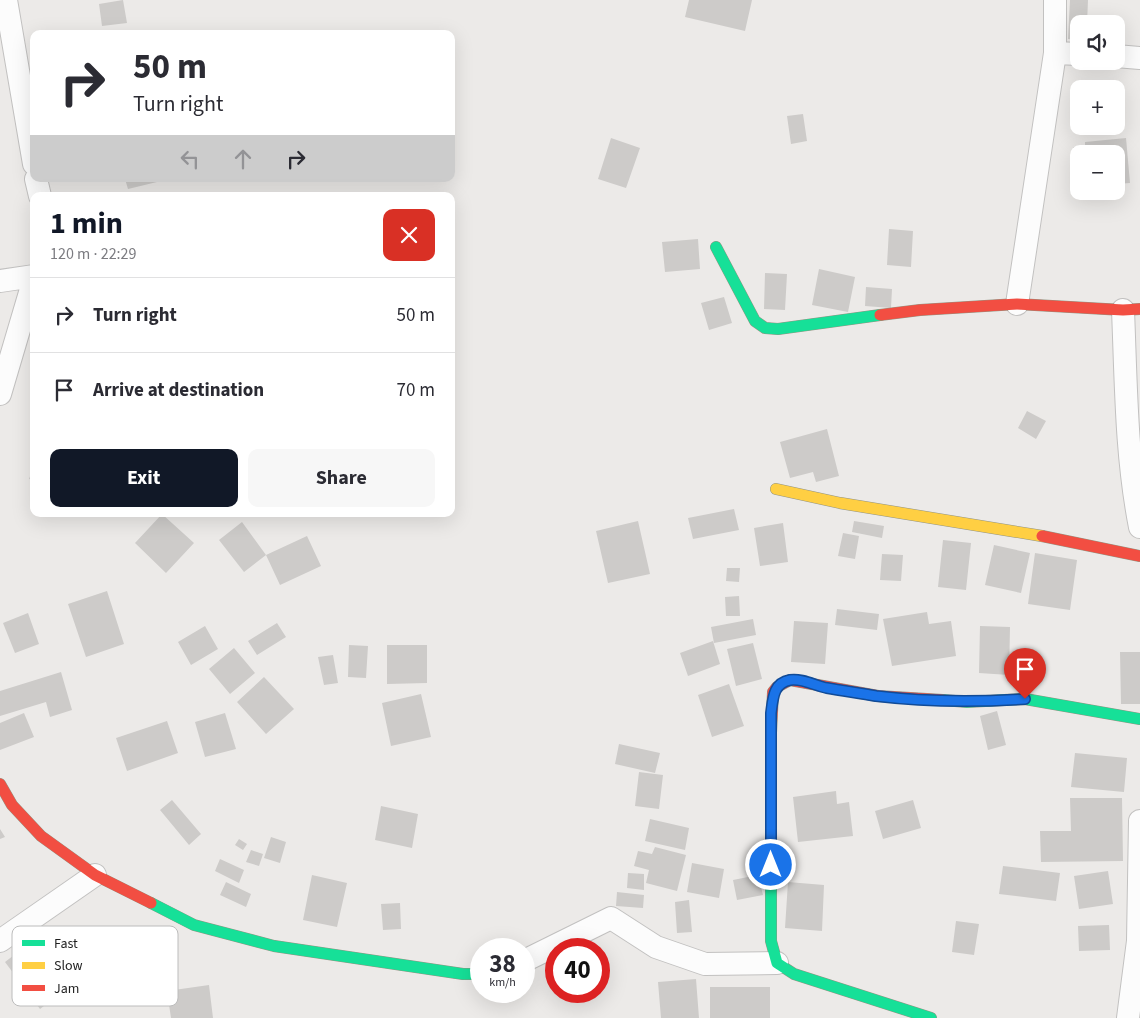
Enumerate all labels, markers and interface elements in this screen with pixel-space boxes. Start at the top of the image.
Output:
map controls [1070,15,1125,200]
button: sound [1070,15,1125,70]
text: 50 m [133,42,207,92]
icon: right [50,50,115,115]
button: + [1070,80,1125,135]
text: Turn right [133,88,223,120]
icon: left [176,145,204,173]
icon: ahead [229,145,257,173]
icon: right [282,145,310,173]
button: − [1070,145,1125,200]
text: 1 min [50,202,123,245]
button: close [383,209,435,261]
text: 120 m · 22:29 [50,243,137,265]
icon: right [50,301,78,329]
text: Turn right [93,302,177,329]
text: 50 m [397,302,435,329]
icon: arrive [50,376,78,404]
text: Arrive at destination [93,377,264,404]
text: 70 m [397,377,435,404]
button: Exit [50,449,238,507]
button: Share [248,449,435,507]
pin [1004,648,1046,699]
icon: arrive [1011,655,1039,683]
position arrow [744,838,796,890]
legend [12,926,178,1006]
text: Fast [54,934,78,954]
speed limit sign: 40 [545,938,610,1003]
text: 38 [489,946,516,982]
text: Slow [54,956,83,976]
text: km/h [489,974,516,991]
text: Jam [54,979,79,999]

